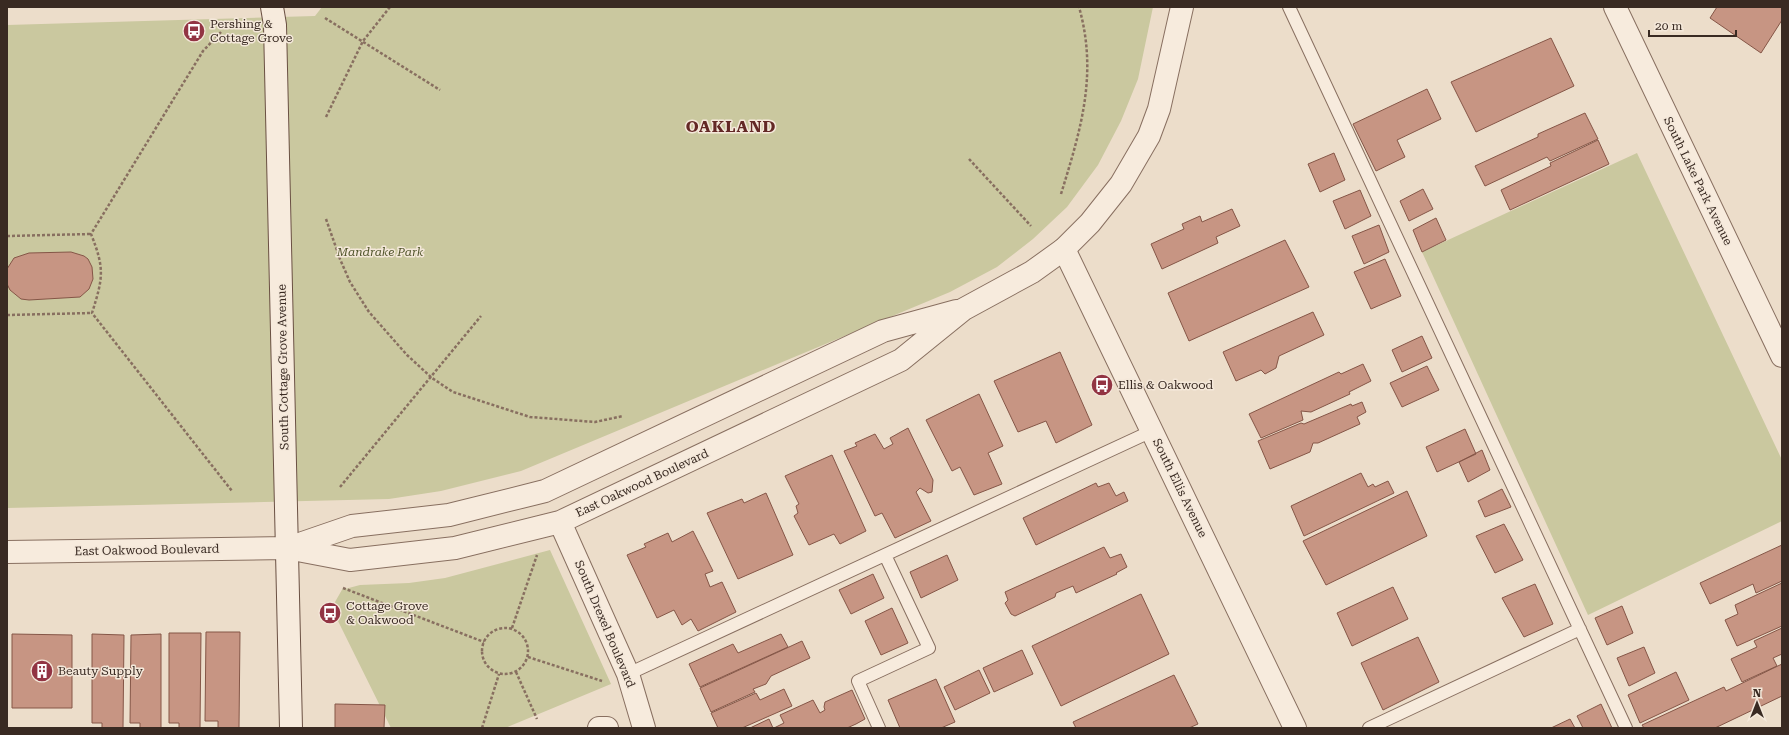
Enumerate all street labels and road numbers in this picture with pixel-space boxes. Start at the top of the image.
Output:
street label: South Lake Park Avenue [1661,114,1735,248]
street label: South Cottage Grove Avenue [275,283,291,450]
street label: South Ellis Avenue [1150,436,1210,540]
street label: East Oakwood Boulevard [573,446,711,520]
street label: East Oakwood Boulevard [74,542,220,558]
street label: South Drexel Boulevard [572,558,638,690]

